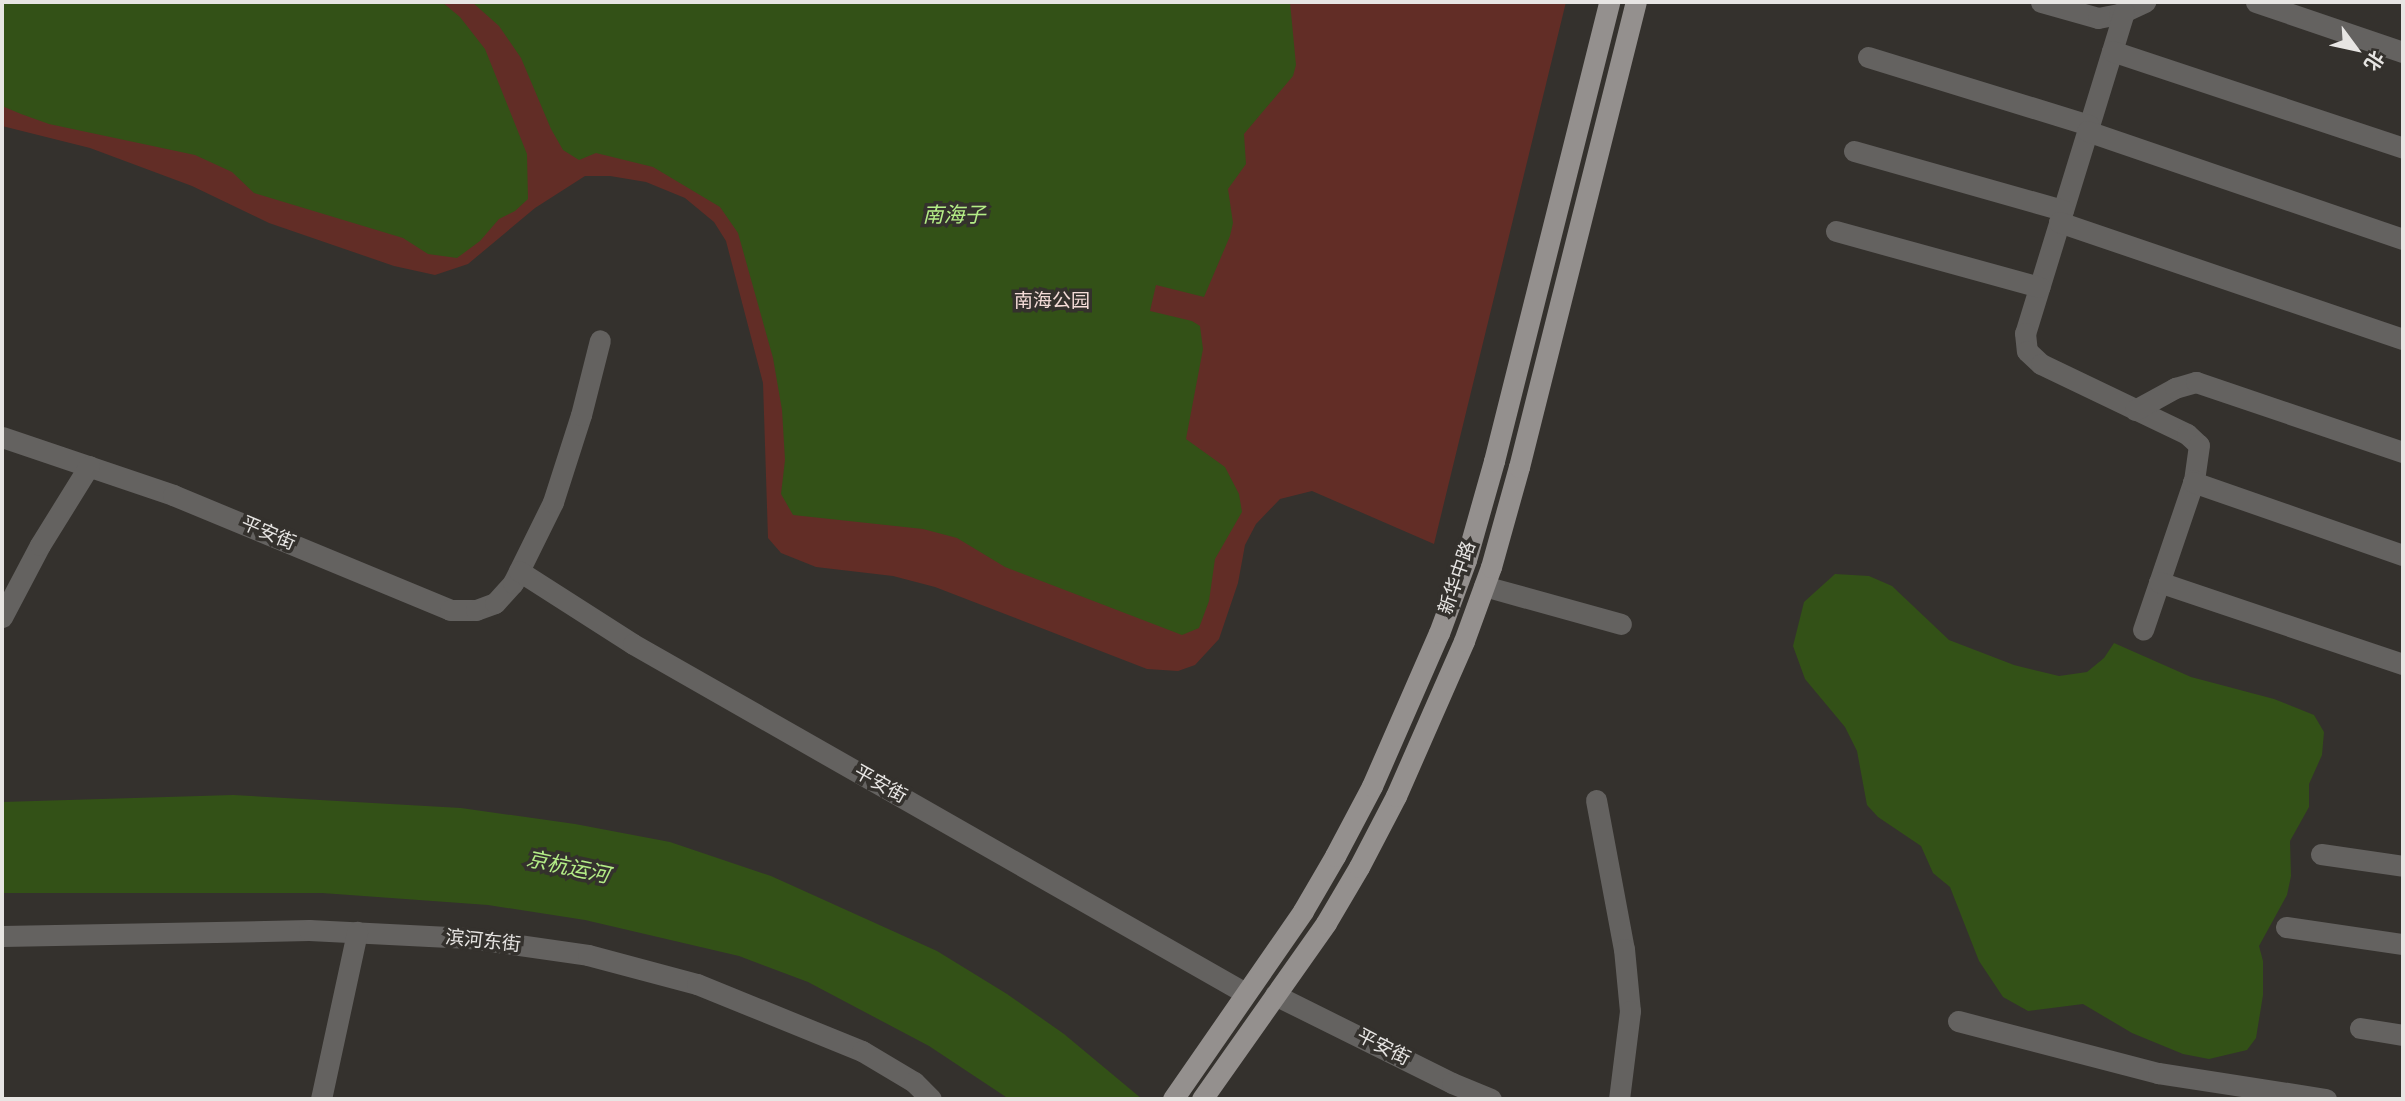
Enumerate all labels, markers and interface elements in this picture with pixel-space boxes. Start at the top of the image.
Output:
north arrow [2321,14,2391,84]
text: 北 [2358,45,2390,75]
water label: 南海子 [923,202,985,228]
park label: 南海公园 [1014,291,1090,313]
street label: 平安街 [237,512,299,556]
street label: 新华中路 [1435,538,1481,618]
street label: 平安街 [850,761,910,809]
water label: 京杭运河 [524,846,612,888]
street label: 滨河东街 [444,927,522,957]
street label: 平安街 [1352,1025,1414,1071]

